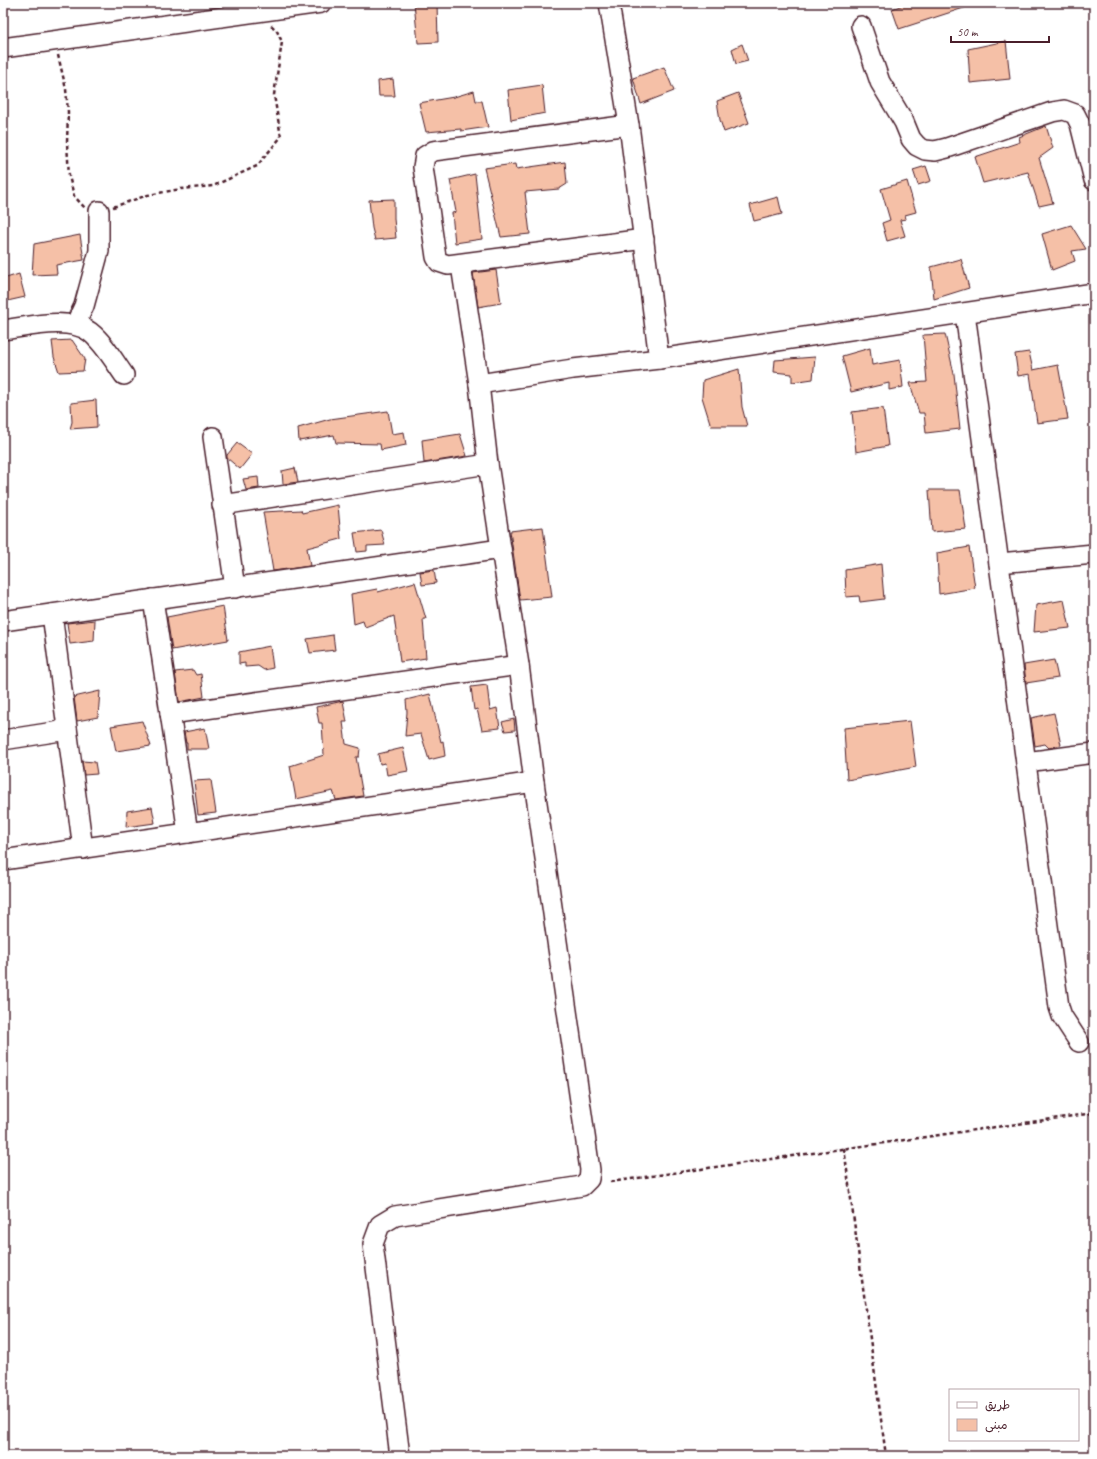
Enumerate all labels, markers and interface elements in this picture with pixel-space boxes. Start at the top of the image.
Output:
scale bar [951,18,1049,44]
text: 50 m [957,24,979,40]
legend [949,1389,1079,1441]
text: طريق [985,1397,1010,1413]
text: مبنى [985,1417,1008,1433]

